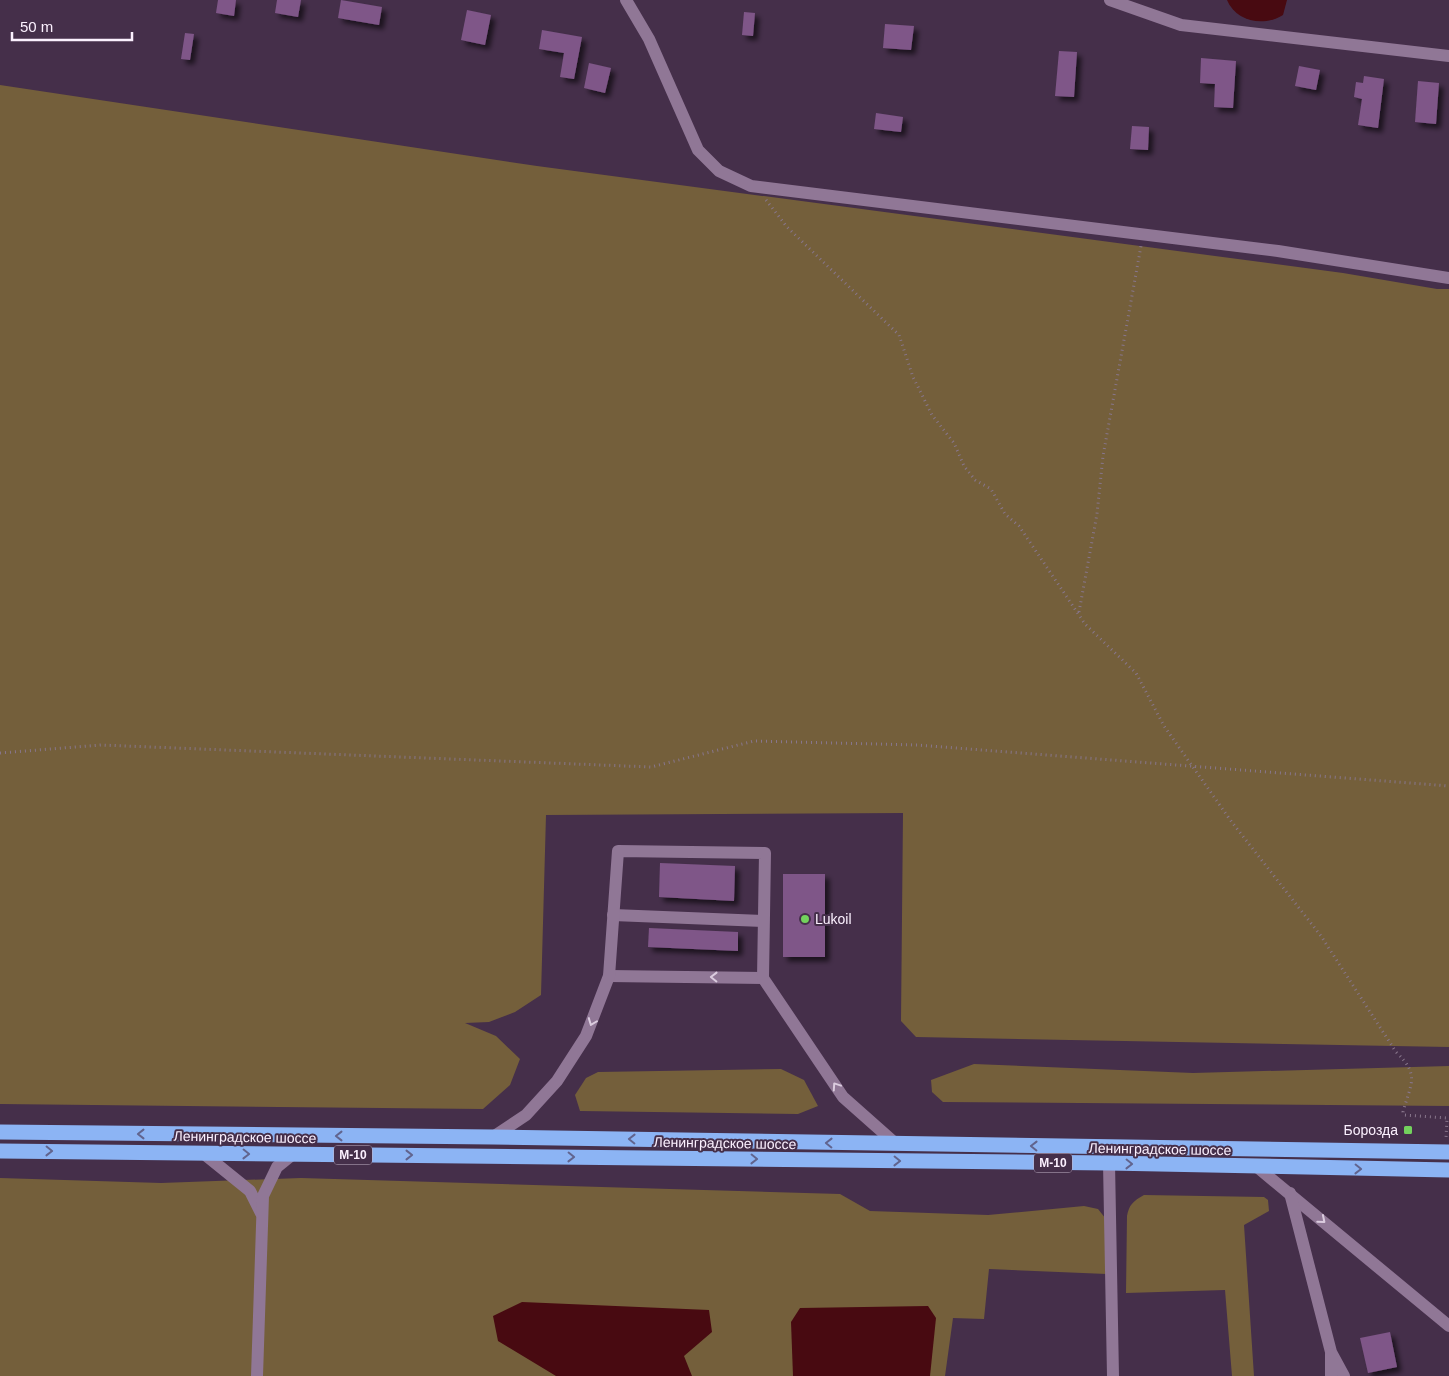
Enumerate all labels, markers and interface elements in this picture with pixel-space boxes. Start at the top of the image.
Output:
scale bar [12,10,132,42]
text: 50 m [20,18,53,35]
place label: Lukoil [815,911,852,927]
marker: Lukoil [799,913,811,925]
one-way arrow [710,972,718,982]
one-way arrow [587,1017,598,1026]
one-way arrow [832,1082,842,1091]
place label: Борозда [1344,1122,1398,1138]
marker: Борозда [1402,1124,1414,1136]
street label: Ленинградское шоссе [174,1128,317,1146]
one-way arrow [137,1129,145,1139]
one-way arrow [335,1131,342,1141]
one-way arrow [628,1134,636,1145]
street label: Ленинградское шоссе [654,1134,797,1152]
one-way arrow [825,1137,833,1148]
street label: Ленинградское шоссе [1089,1140,1232,1158]
one-way arrow [1030,1141,1038,1151]
one-way arrow [45,1146,53,1156]
road number: М-10 [334,1146,372,1164]
one-way arrow [242,1148,250,1159]
one-way arrow [405,1150,413,1160]
one-way arrow [568,1152,575,1162]
one-way arrow [750,1154,758,1165]
road number: М-10 [1034,1154,1072,1172]
one-way arrow [894,1156,901,1166]
one-way arrow [1126,1159,1134,1169]
one-way arrow [1355,1164,1363,1174]
one-way arrow [1316,1215,1325,1223]

